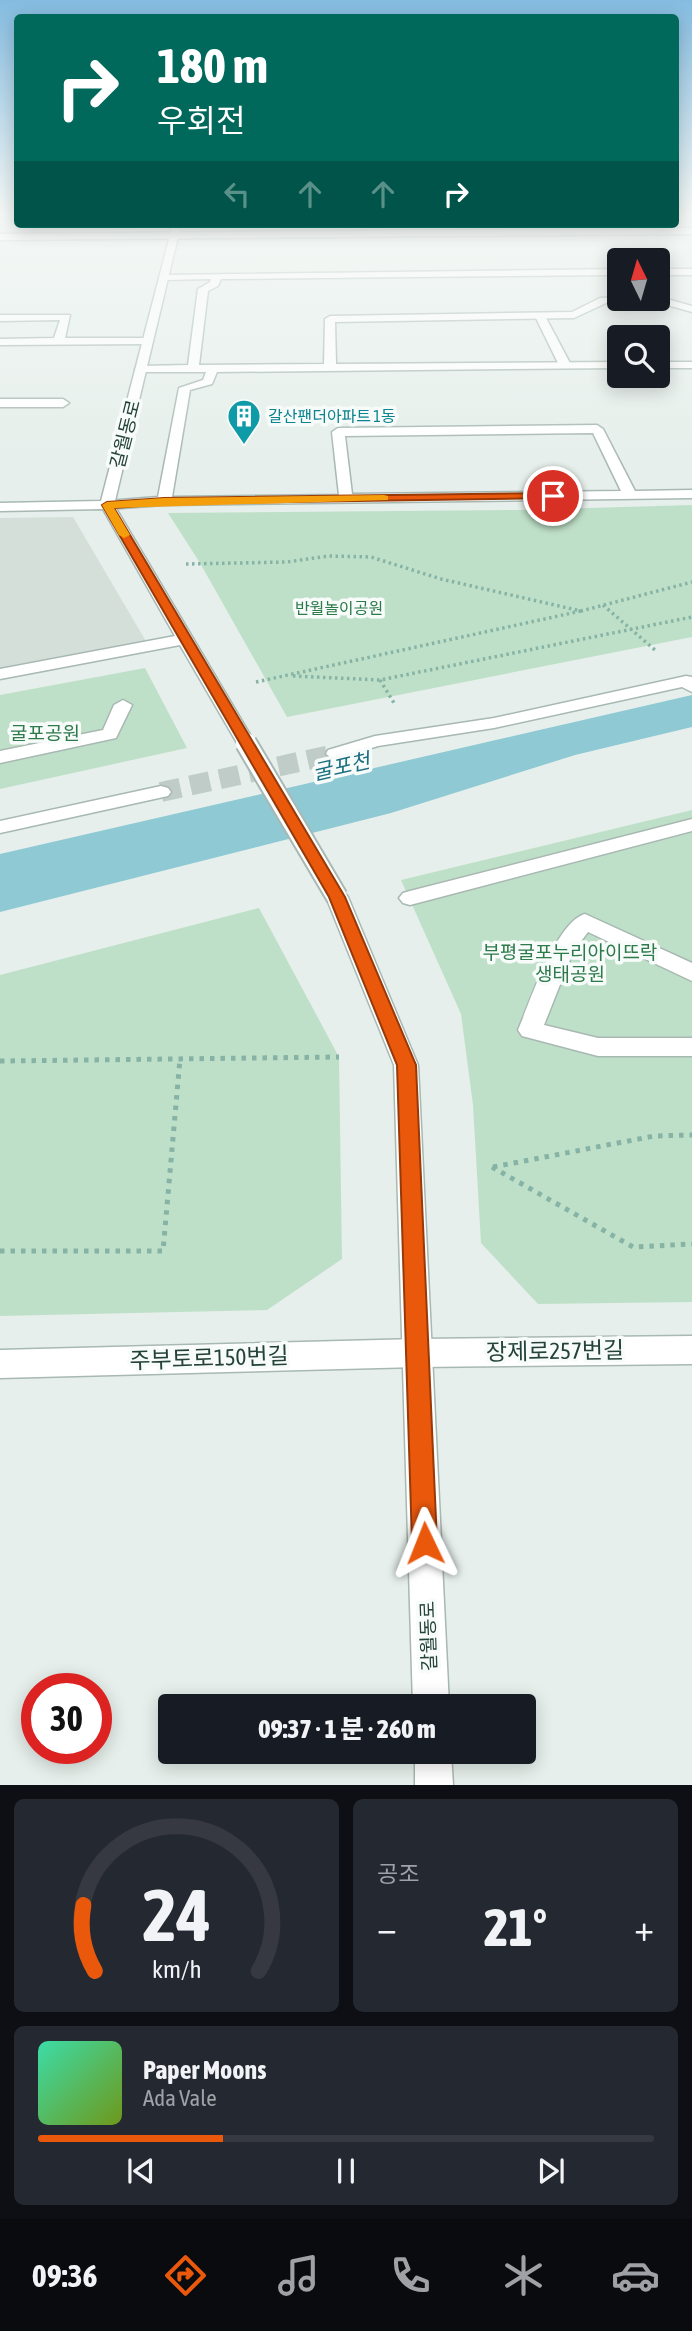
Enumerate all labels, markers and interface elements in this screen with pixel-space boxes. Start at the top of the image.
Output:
text: 180 m [157,37,268,93]
icon: right [42,42,133,133]
text: 우회전 [157,102,245,139]
icon: left [218,175,256,213]
icon: ahead [291,175,329,213]
icon: ahead [364,175,402,213]
icon: right [437,175,475,213]
north arrow [607,248,670,312]
map controls [607,248,670,388]
button: search [607,325,670,388]
street label: 갈월동로 [106,397,144,471]
building icon: 갈산팬더아파트 1동 [225,397,263,446]
place label: 갈산팬더아파트 1동 [268,407,396,425]
pin [523,466,583,526]
icon: arrive [534,477,572,515]
park label: 반월놀이공원 [295,599,383,617]
park label: 굴포공원 [10,722,80,744]
water label: 굴포천 [310,747,375,784]
park label: 부평굴포누리아이뜨락 생태공원 [483,941,657,985]
street label: 장제로257번길 [486,1337,624,1365]
street label: 주부토로150번길 [129,1342,289,1374]
position arrow [388,1506,462,1580]
street label: 갈월동로 [416,1601,440,1671]
speed limit sign: 30 [21,1673,112,1764]
text: 09:37 · 1 분 · 260 m [258,1714,436,1744]
text: 공조 [377,1861,419,1887]
text: 24 [142,1874,211,1957]
text: 21° [484,1897,547,1957]
text: − [377,1906,397,1949]
text: + [634,1906,654,1949]
text: km/h [152,1955,201,1983]
text: Paper Moons [143,2055,266,2085]
text: Ada Vale [143,2085,217,2111]
icon: previous [122,2152,160,2190]
icon: pause [327,2152,365,2190]
icon: next [532,2152,570,2190]
icon: directions [161,2251,210,2300]
icon: music [274,2251,323,2300]
icon: phone [386,2251,435,2300]
icon: climate [499,2251,548,2300]
icon: car [611,2251,660,2300]
text: 09:36 [32,2257,98,2294]

